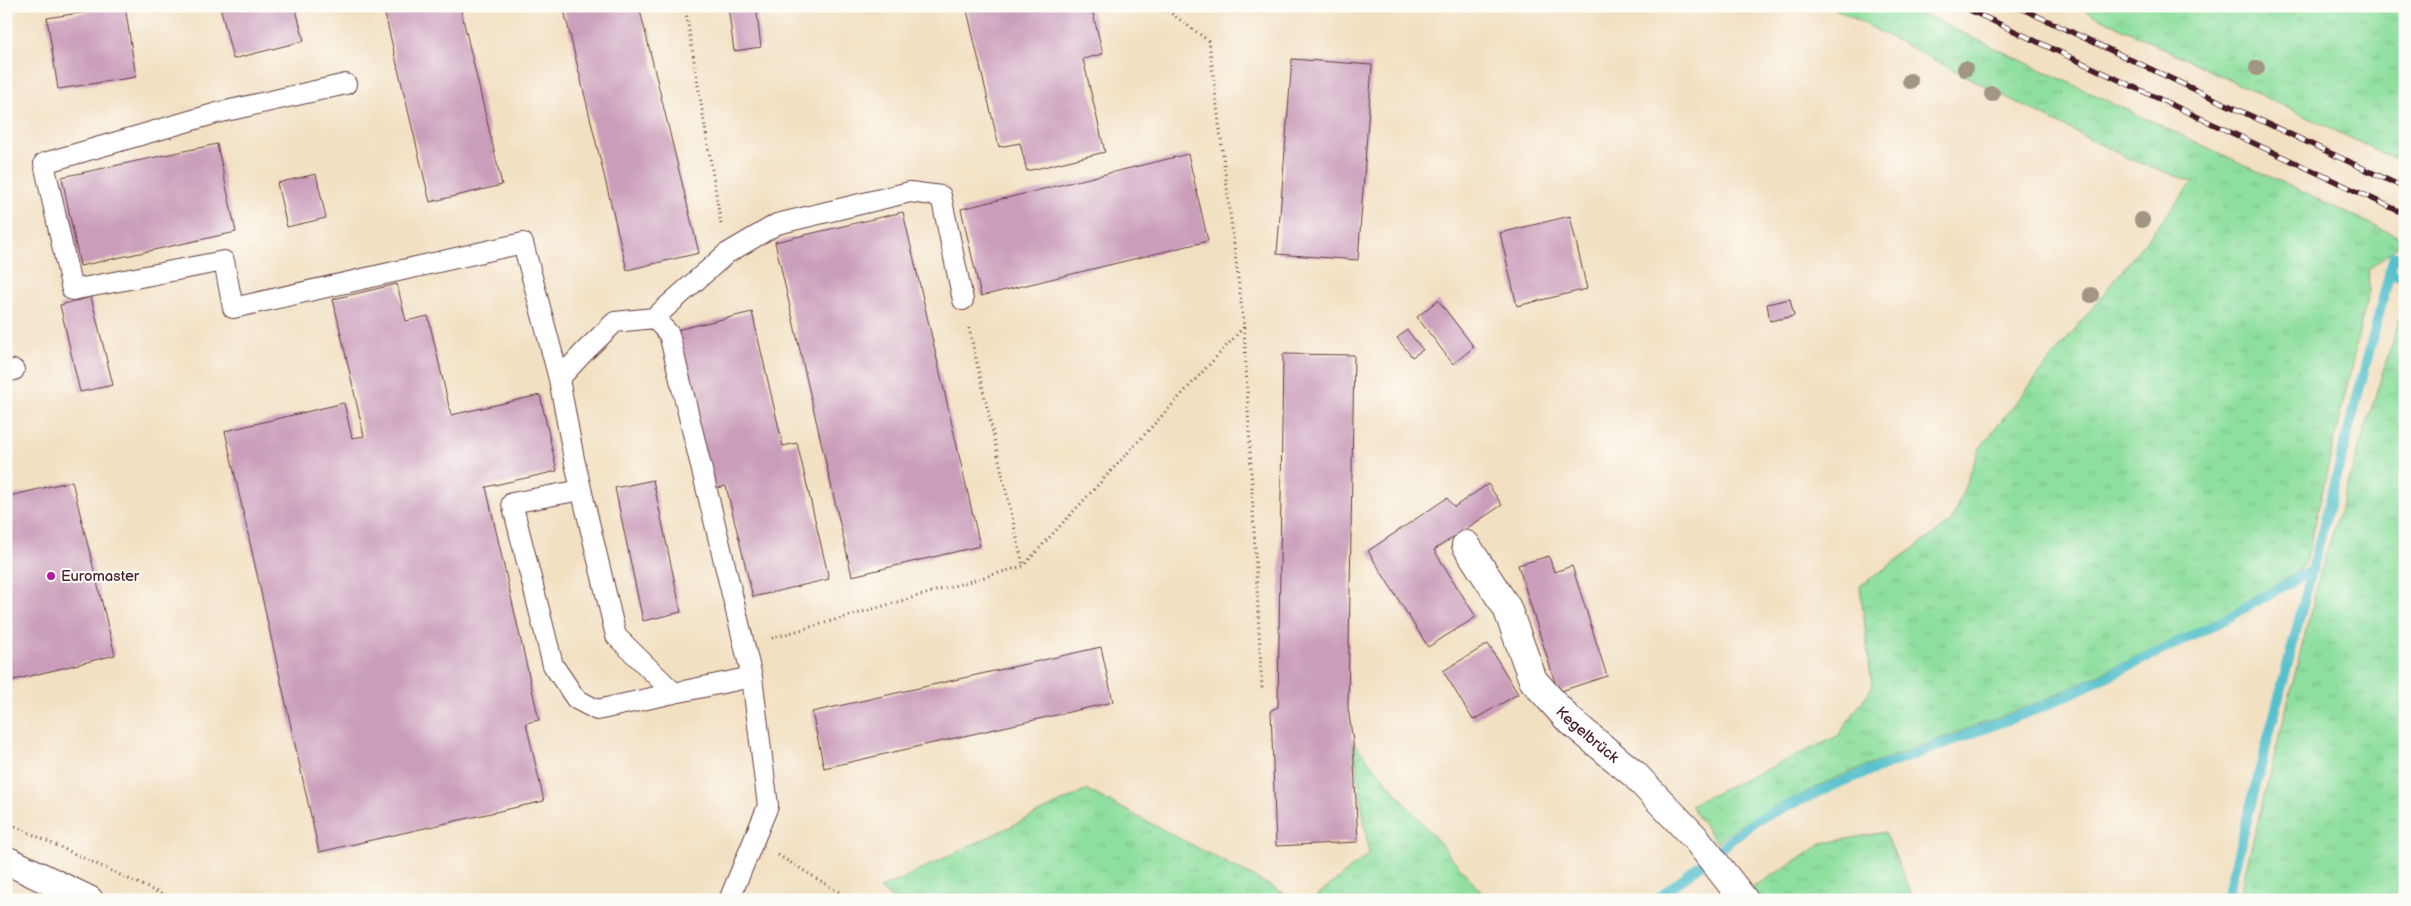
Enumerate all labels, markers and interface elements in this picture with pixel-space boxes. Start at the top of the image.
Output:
place label: Euromaster [61,567,140,586]
marker: Euromaster [45,570,57,582]
street label: Kegelbrück [1552,703,1623,767]

